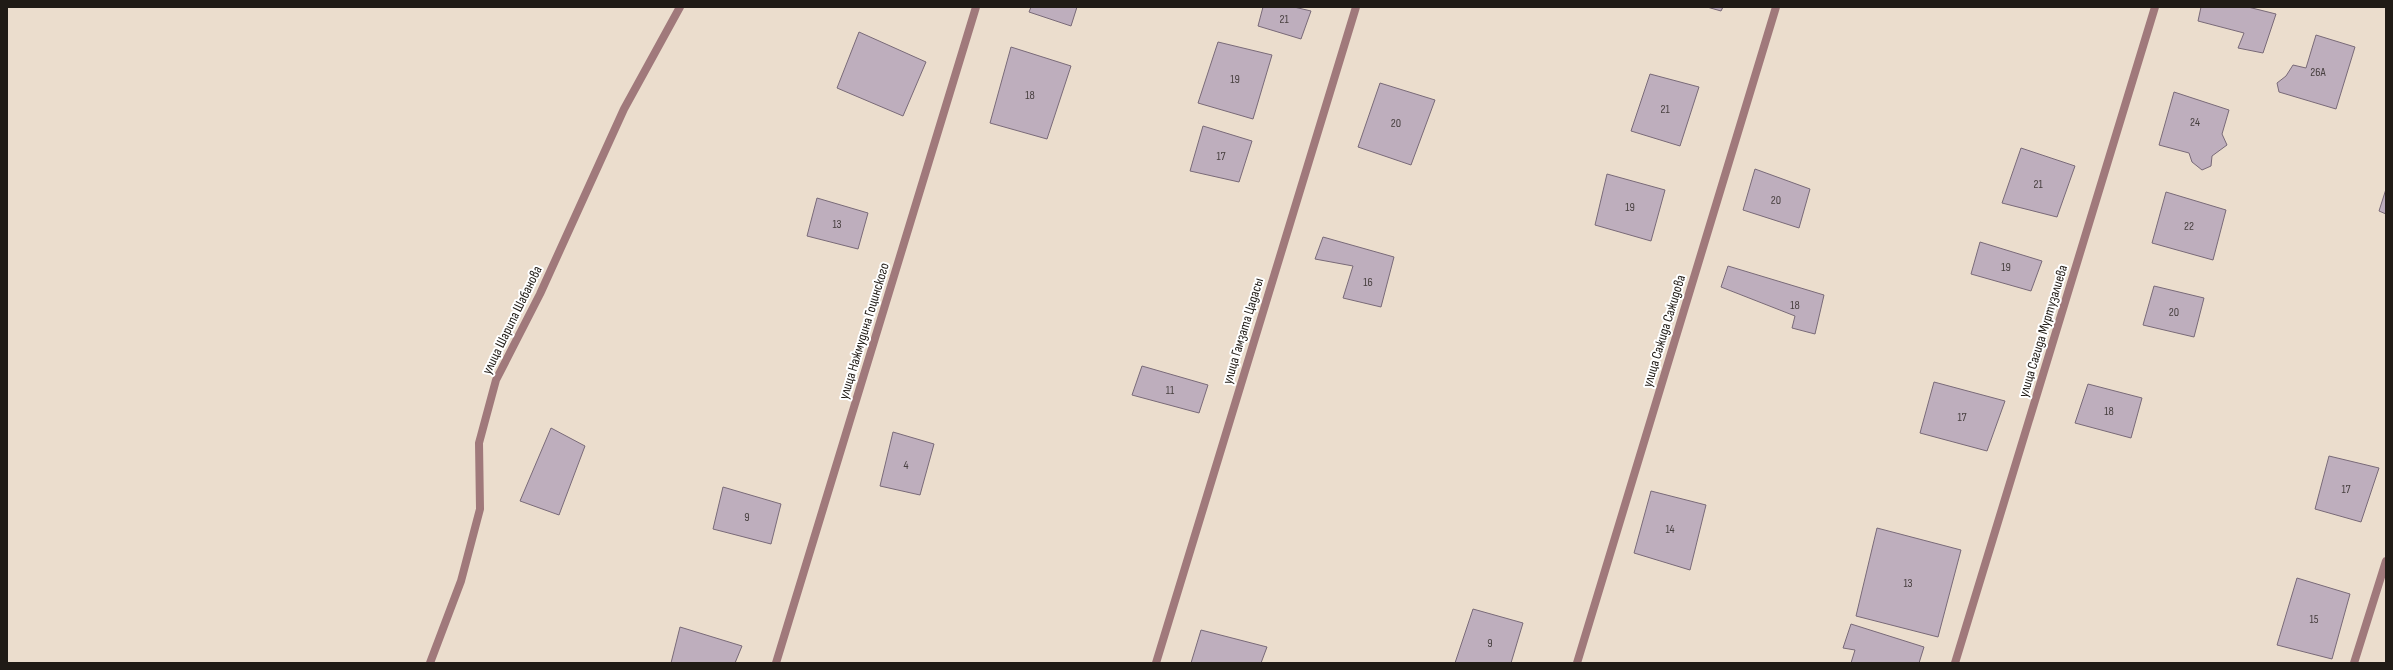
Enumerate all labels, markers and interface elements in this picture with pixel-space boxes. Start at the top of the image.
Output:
house number: 21 [1279,12,1289,27]
house number: 26А [2310,65,2327,80]
house number: 19 [1230,72,1240,87]
house number: 18 [1025,88,1035,103]
house number: 21 [1660,102,1670,117]
house number: 24 [2190,115,2200,130]
house number: 20 [1391,116,1401,131]
house number: 17 [1217,149,1226,164]
house number: 21 [2033,177,2043,192]
house number: 20 [1771,193,1781,208]
house number: 19 [1625,200,1635,215]
house number: 13 [832,217,842,232]
house number: 22 [2184,219,2194,234]
street label: улица Нажмудина Гоцинского [835,260,893,401]
house number: 19 [2001,260,2011,275]
street label: улица Шарипа Шабанова [478,263,546,377]
street label: улица Сагида Муртузалиева [2015,263,2071,399]
street label: улица Сажида Сажидова [1639,273,1689,389]
house number: 16 [1363,275,1373,290]
street label: улица Гамзата Цадасы [1219,276,1267,386]
house number: 18 [1790,298,1800,313]
house number: 20 [2169,305,2179,320]
house number: 11 [1166,383,1175,398]
house number: 18 [2104,404,2114,419]
house number: 17 [1958,410,1967,425]
house number: 4 [903,458,909,473]
house number: 17 [2342,482,2351,497]
house number: 9 [744,510,750,525]
house number: 14 [1665,522,1675,537]
house number: 13 [1903,576,1913,591]
house number: 15 [2309,612,2319,627]
house number: 9 [1487,636,1493,651]

